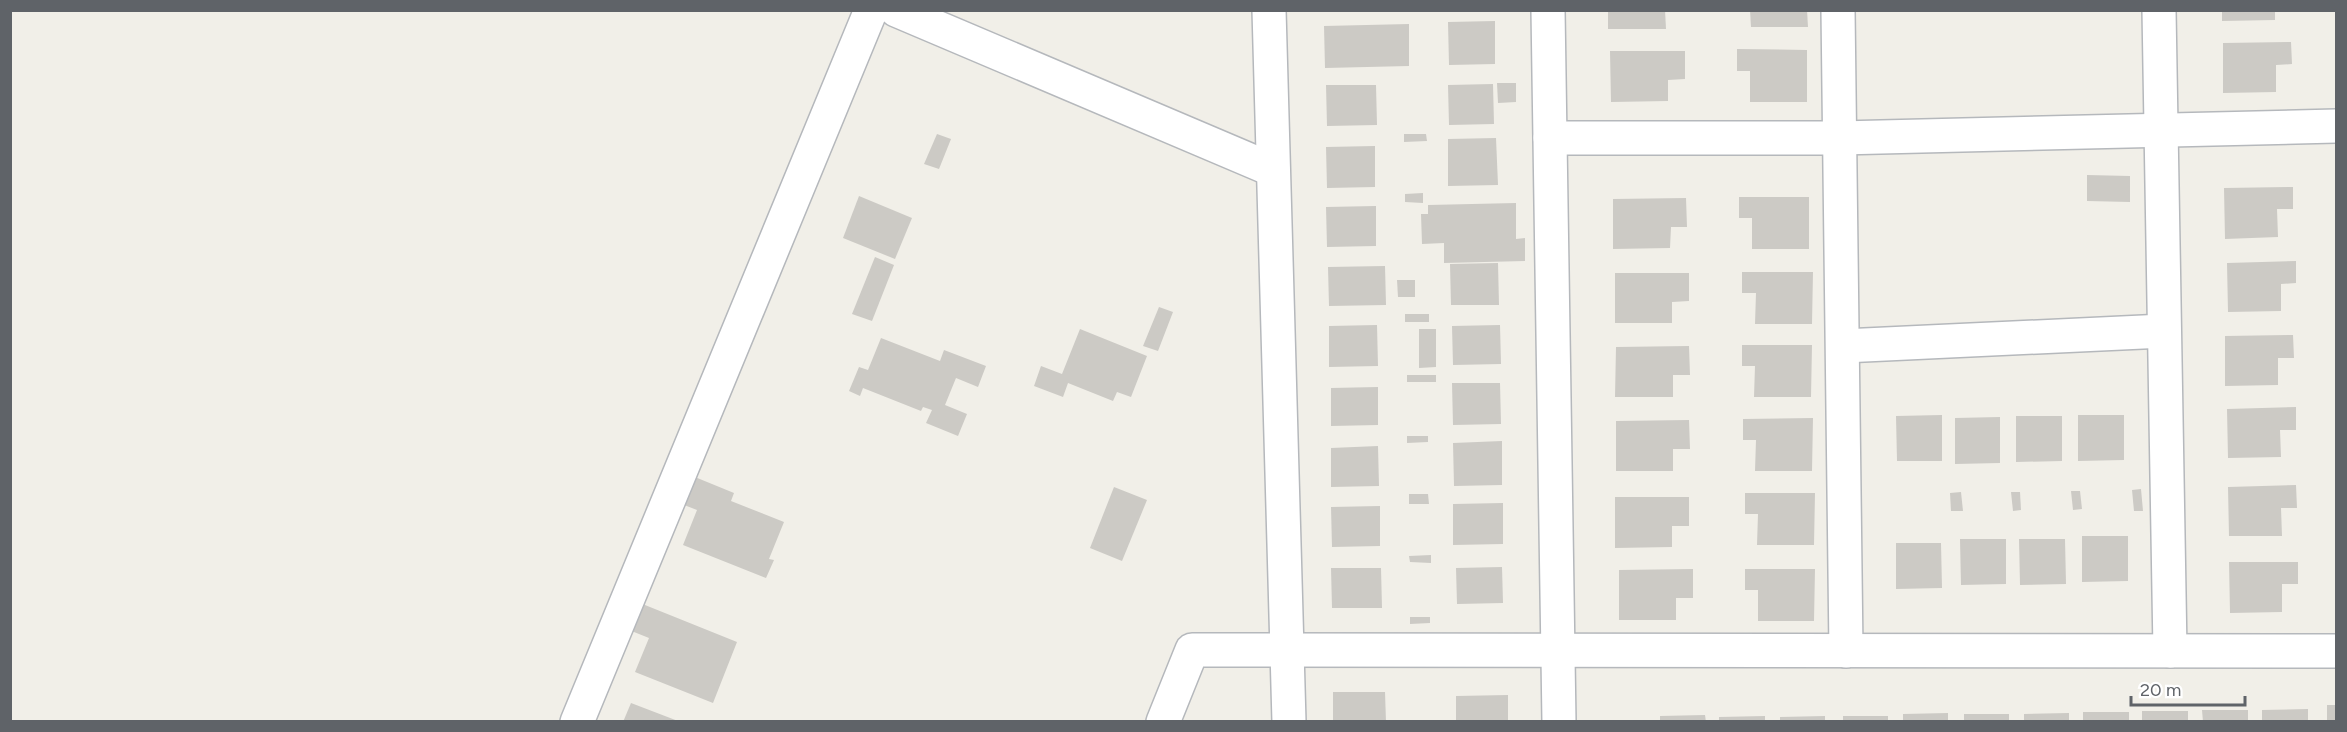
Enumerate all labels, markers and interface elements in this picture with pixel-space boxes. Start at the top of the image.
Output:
scale bar [2131,669,2245,707]
text: 20 m [2140,679,2181,701]

